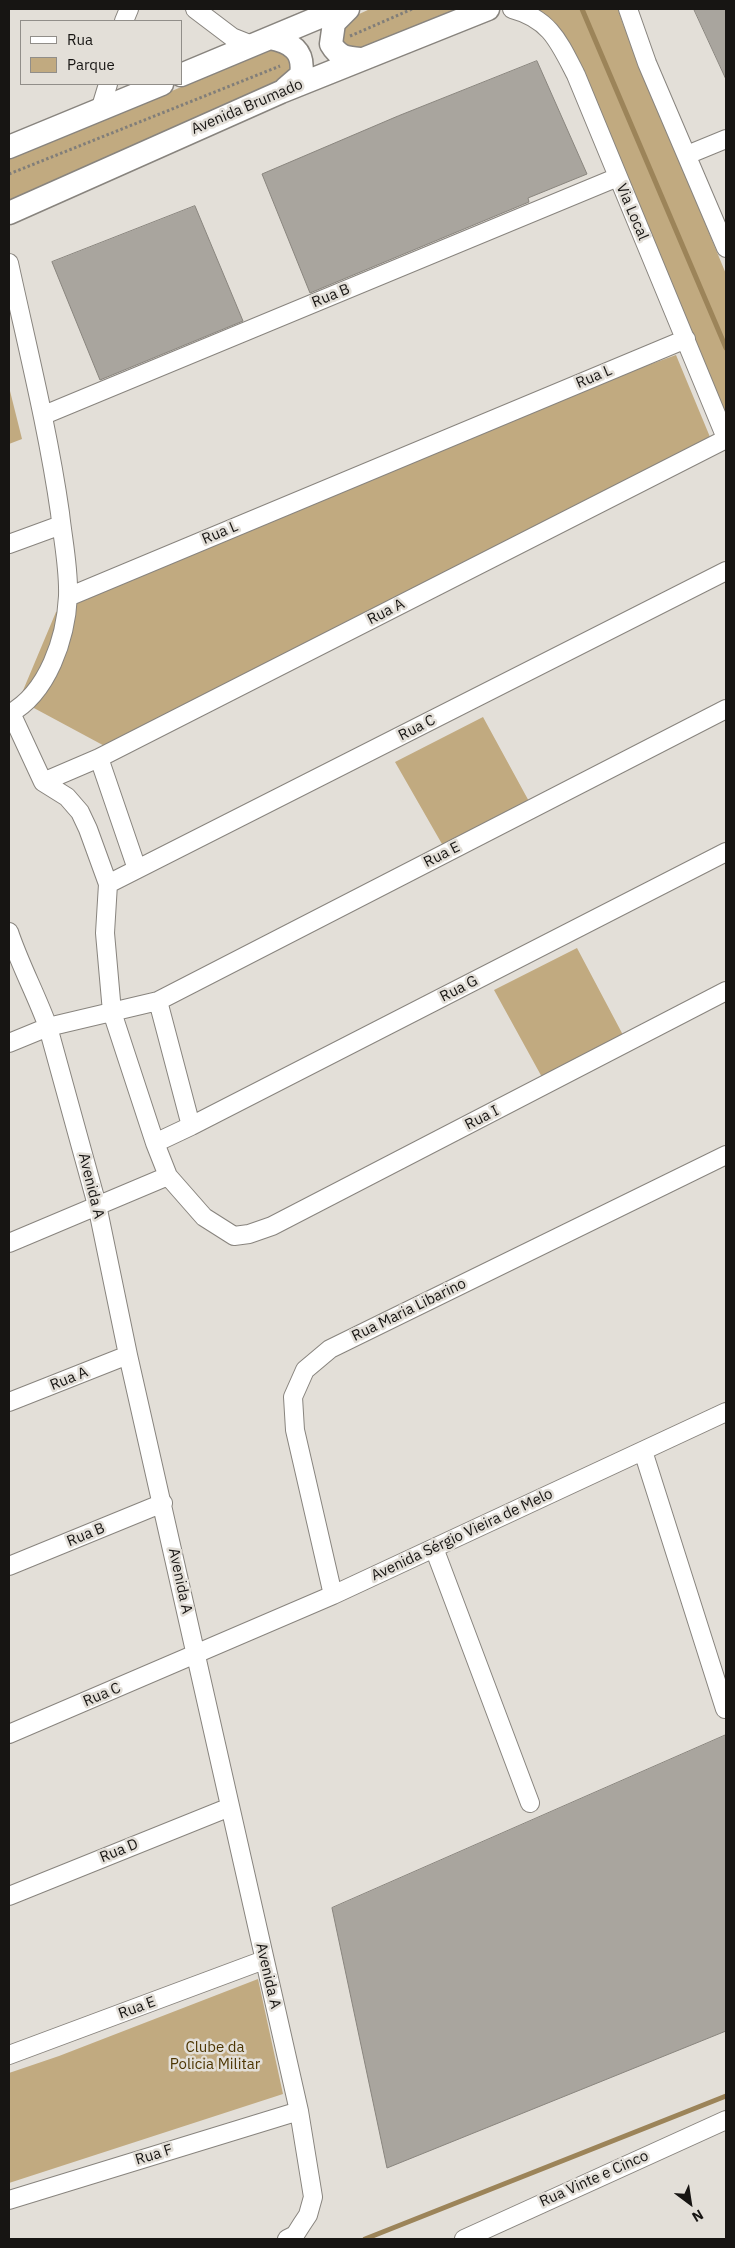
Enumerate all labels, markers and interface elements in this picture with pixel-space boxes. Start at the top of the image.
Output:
legend [20,20,182,85]
text: Rua [67,30,93,49]
text: Parque [67,55,115,74]
street label: Avenida Brumado [189,75,305,139]
street label: Via Local [612,181,652,243]
street label: Rua B [309,280,353,312]
street label: Rua L [573,361,615,393]
street label: Rua L [199,517,241,549]
street label: Rua A [364,595,408,629]
street label: Rua C [396,711,438,745]
street label: Rua E [421,838,463,872]
street label: Rua G [437,972,481,1006]
street label: Rua I [462,1102,502,1134]
street label: Avenida A [74,1151,108,1221]
street label: Rua Maria Libarino [349,1275,469,1345]
street label: Rua A [47,1363,91,1395]
street label: Avenida Sérgio Vieira de Melo [368,1485,556,1585]
street label: Rua B [64,1519,108,1551]
street label: Avenida A [164,1546,196,1616]
street label: Rua C [81,1679,123,1711]
street label: Rua D [97,1835,141,1867]
street label: Avenida A [252,1941,284,2011]
street label: Rua E [116,1993,158,2023]
park label: Clube da Policia Militar [170,2039,260,2074]
street label: Rua F [133,2141,175,2169]
street label: Rua Vinte e Cinco [537,2147,651,2211]
north arrow [665,2178,715,2228]
text: N [689,2206,707,2226]

